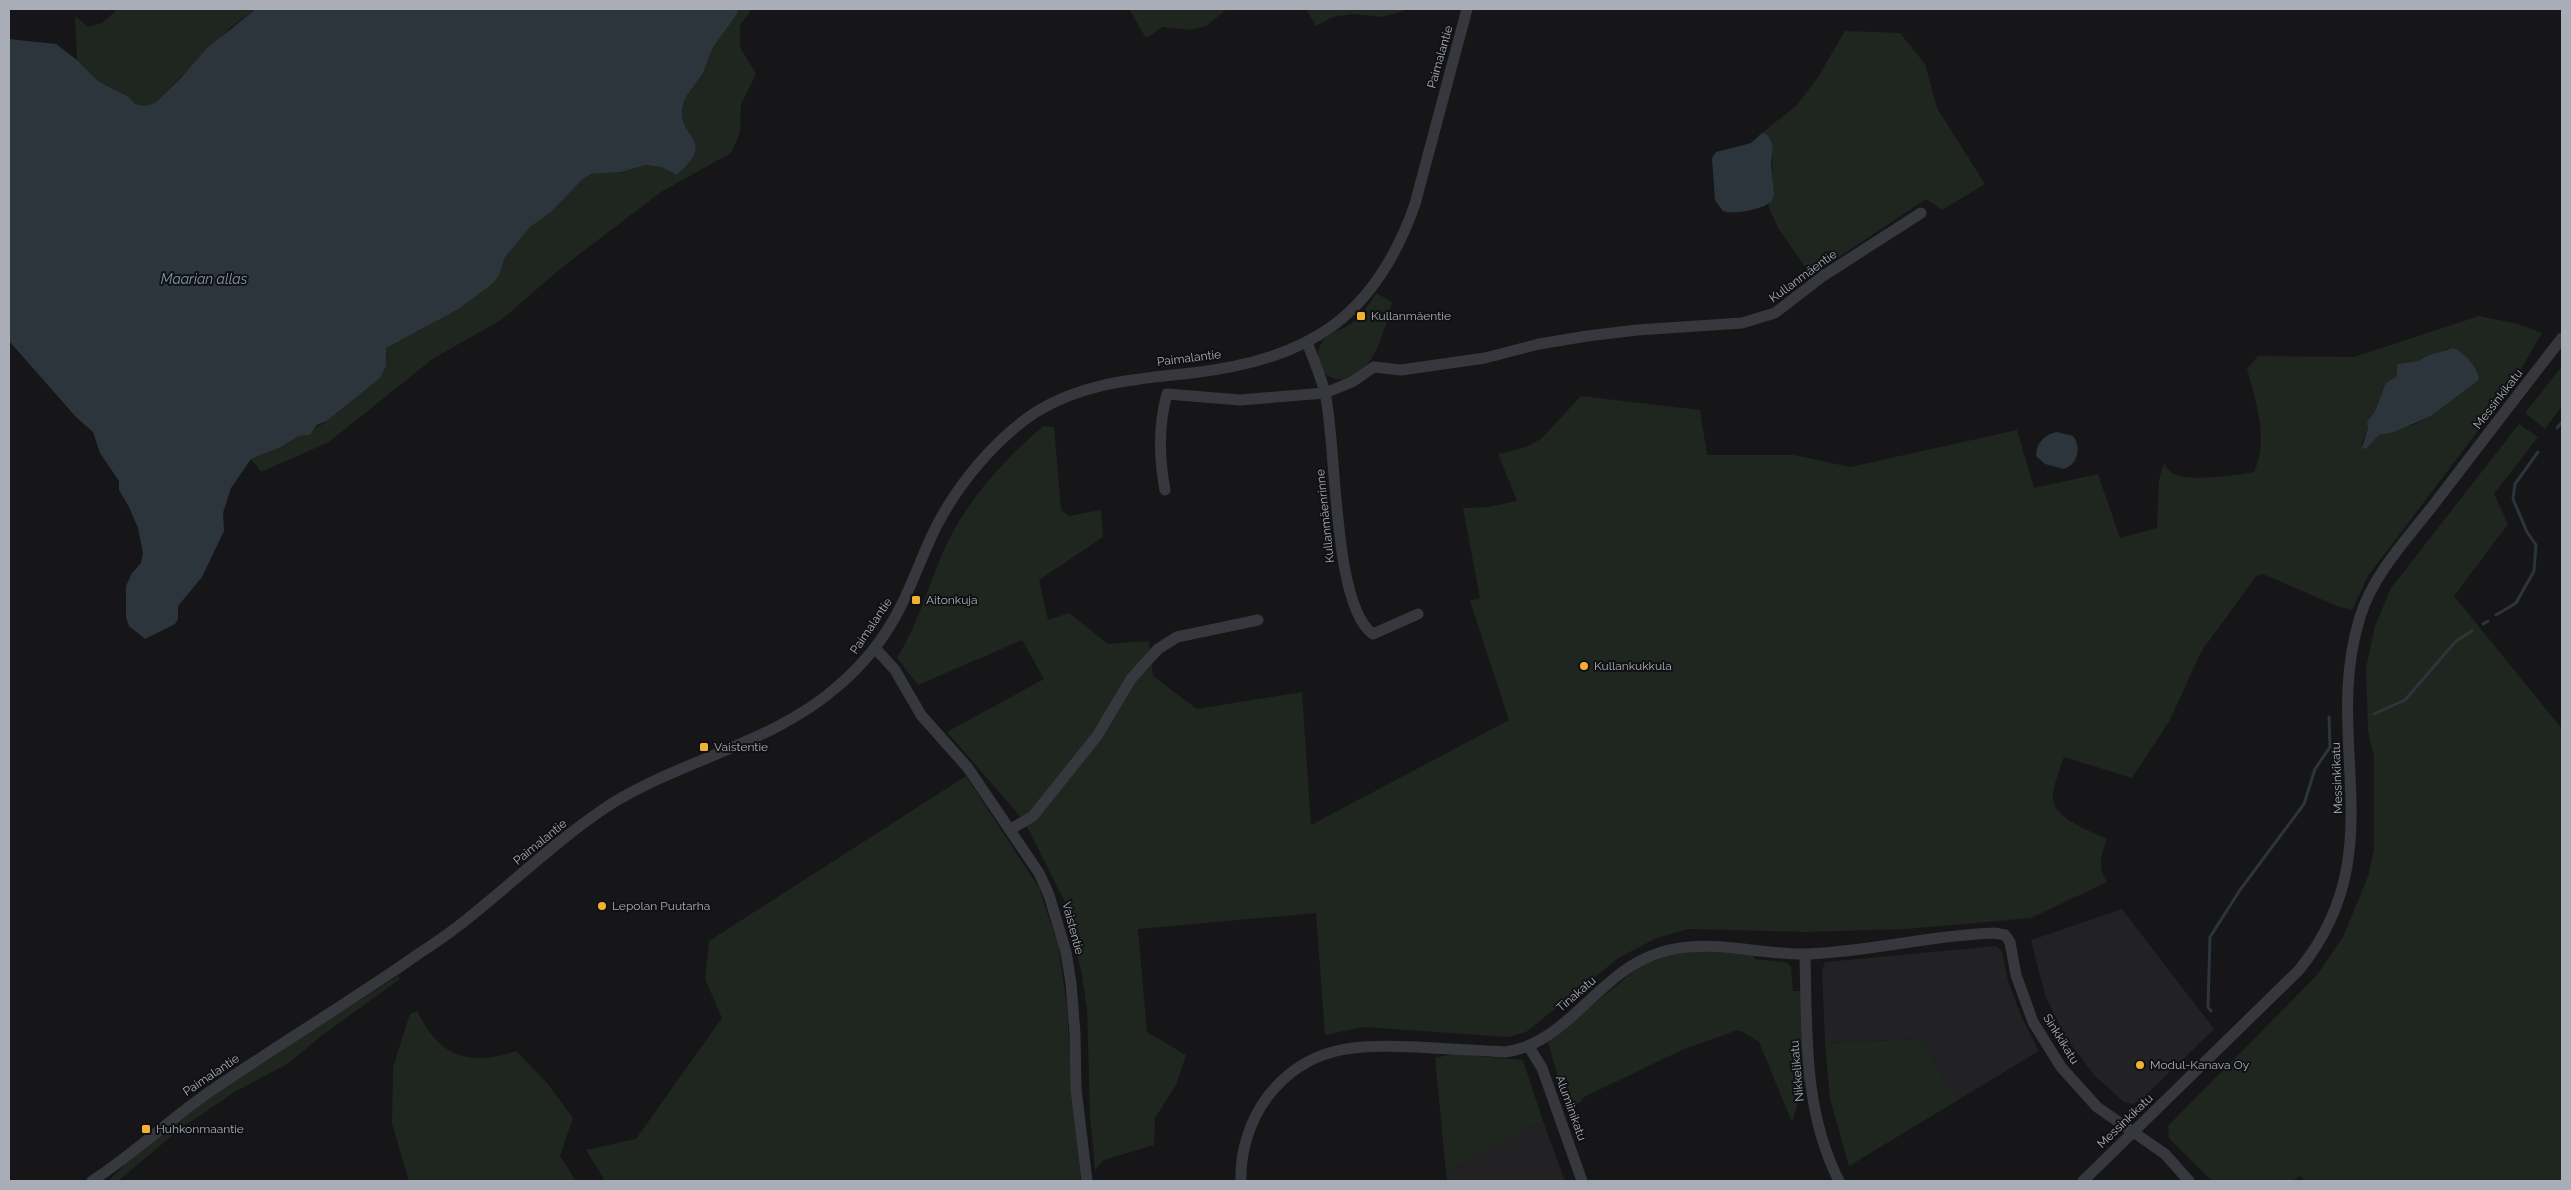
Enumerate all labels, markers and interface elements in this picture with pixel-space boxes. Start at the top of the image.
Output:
street label: Paimalantie [1424,24,1456,90]
street label: Kullanmäentie [1767,247,1839,305]
water label: Maarian allas [161,271,248,287]
place label: Kullanmäentie [1371,309,1451,323]
marker: Kullanmäentie [1355,310,1367,322]
street label: Paimalantie [1156,347,1222,369]
street label: Messinkikatu [2470,366,2526,432]
street label: Kullanmäenrinne [1313,468,1337,564]
place label: Aitonkuja [926,593,978,607]
marker: Aitonkuja [910,594,922,606]
street label: Paimalantie [847,595,895,657]
place label: Kullankukkula [1594,659,1672,673]
marker: Kullankukkula [1578,660,1590,672]
place label: Vaistentie [714,740,768,754]
marker: Vaistentie [698,741,710,753]
street label: Messinkikatu [2329,742,2345,814]
street label: Paimalantie [511,816,569,868]
place label: Lepolan Puutarha [612,899,710,913]
marker: Lepolan Puutarha [596,900,608,912]
street label: Vaistentie [1059,900,1087,956]
street label: Tinakatu [1554,973,1598,1015]
street label: Sinkkikatu [2040,1011,2082,1067]
street label: Nikkelikatu [1787,1040,1807,1102]
street label: Paimalantie [180,1051,242,1099]
place label: Modul-Kanava Oy [2150,1058,2250,1072]
marker: Modul-Kanava Oy [2134,1059,2146,1071]
street label: Alumiinikatu [1553,1073,1589,1143]
street label: Messinkikatu [2094,1091,2156,1151]
place label: Huhkonmaantie [156,1122,244,1136]
marker: Huhkonmaantie [140,1123,152,1135]

